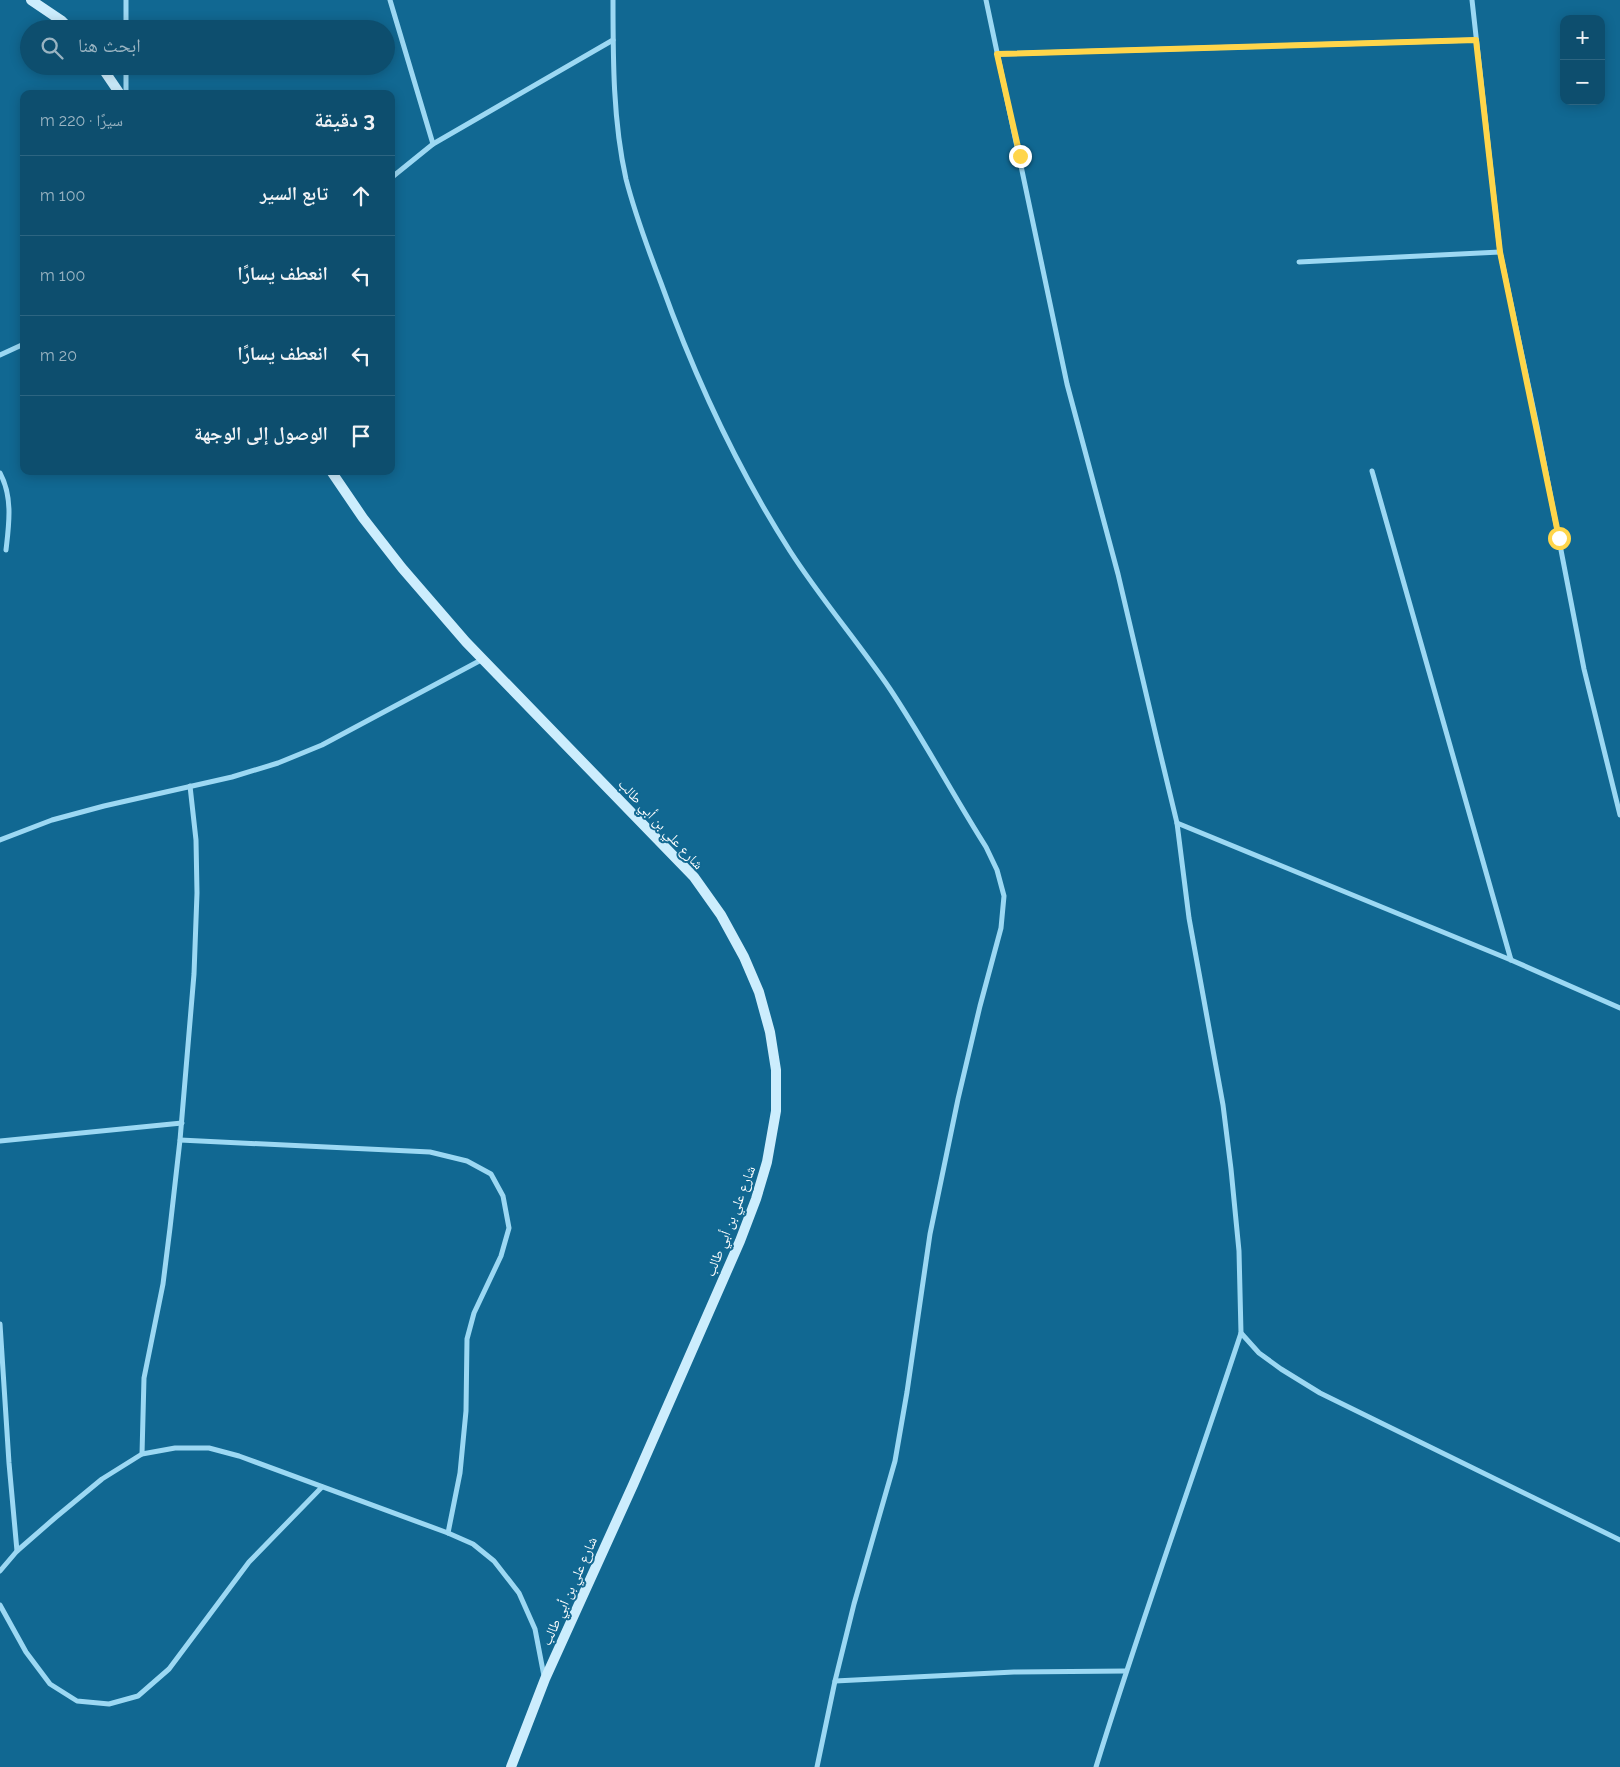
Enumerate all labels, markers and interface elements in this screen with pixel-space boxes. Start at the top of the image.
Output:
map controls [1560,15,1605,105]
button: + [1560,15,1605,60]
search box [20,20,395,75]
icon: search [38,34,66,62]
text: ابحث هنا [78,34,141,56]
button: − [1560,60,1605,105]
text: 3 دقيقة [314,107,375,132]
text: سيرًا · 220 m [40,111,123,130]
route end [1009,145,1032,168]
text: تابع السير [260,182,328,204]
icon: ahead [347,182,375,210]
text: 100 m [40,186,85,205]
text: انعطف يسارًا [237,262,328,284]
icon: left [347,262,375,290]
text: 100 m [40,266,85,285]
text: انعطف يسارًا [237,342,328,364]
icon: left [347,342,375,370]
text: 20 m [40,346,77,365]
text: الوصول إلى الوجهة [194,422,328,444]
icon: arrive [347,422,375,450]
route start [1548,527,1571,550]
street label: شارع علي بن أبي طالب [613,776,707,875]
street label: شارع علي بن أبي طالب [702,1163,762,1280]
street label: شارع علي بن أبي طالب [538,1534,603,1649]

